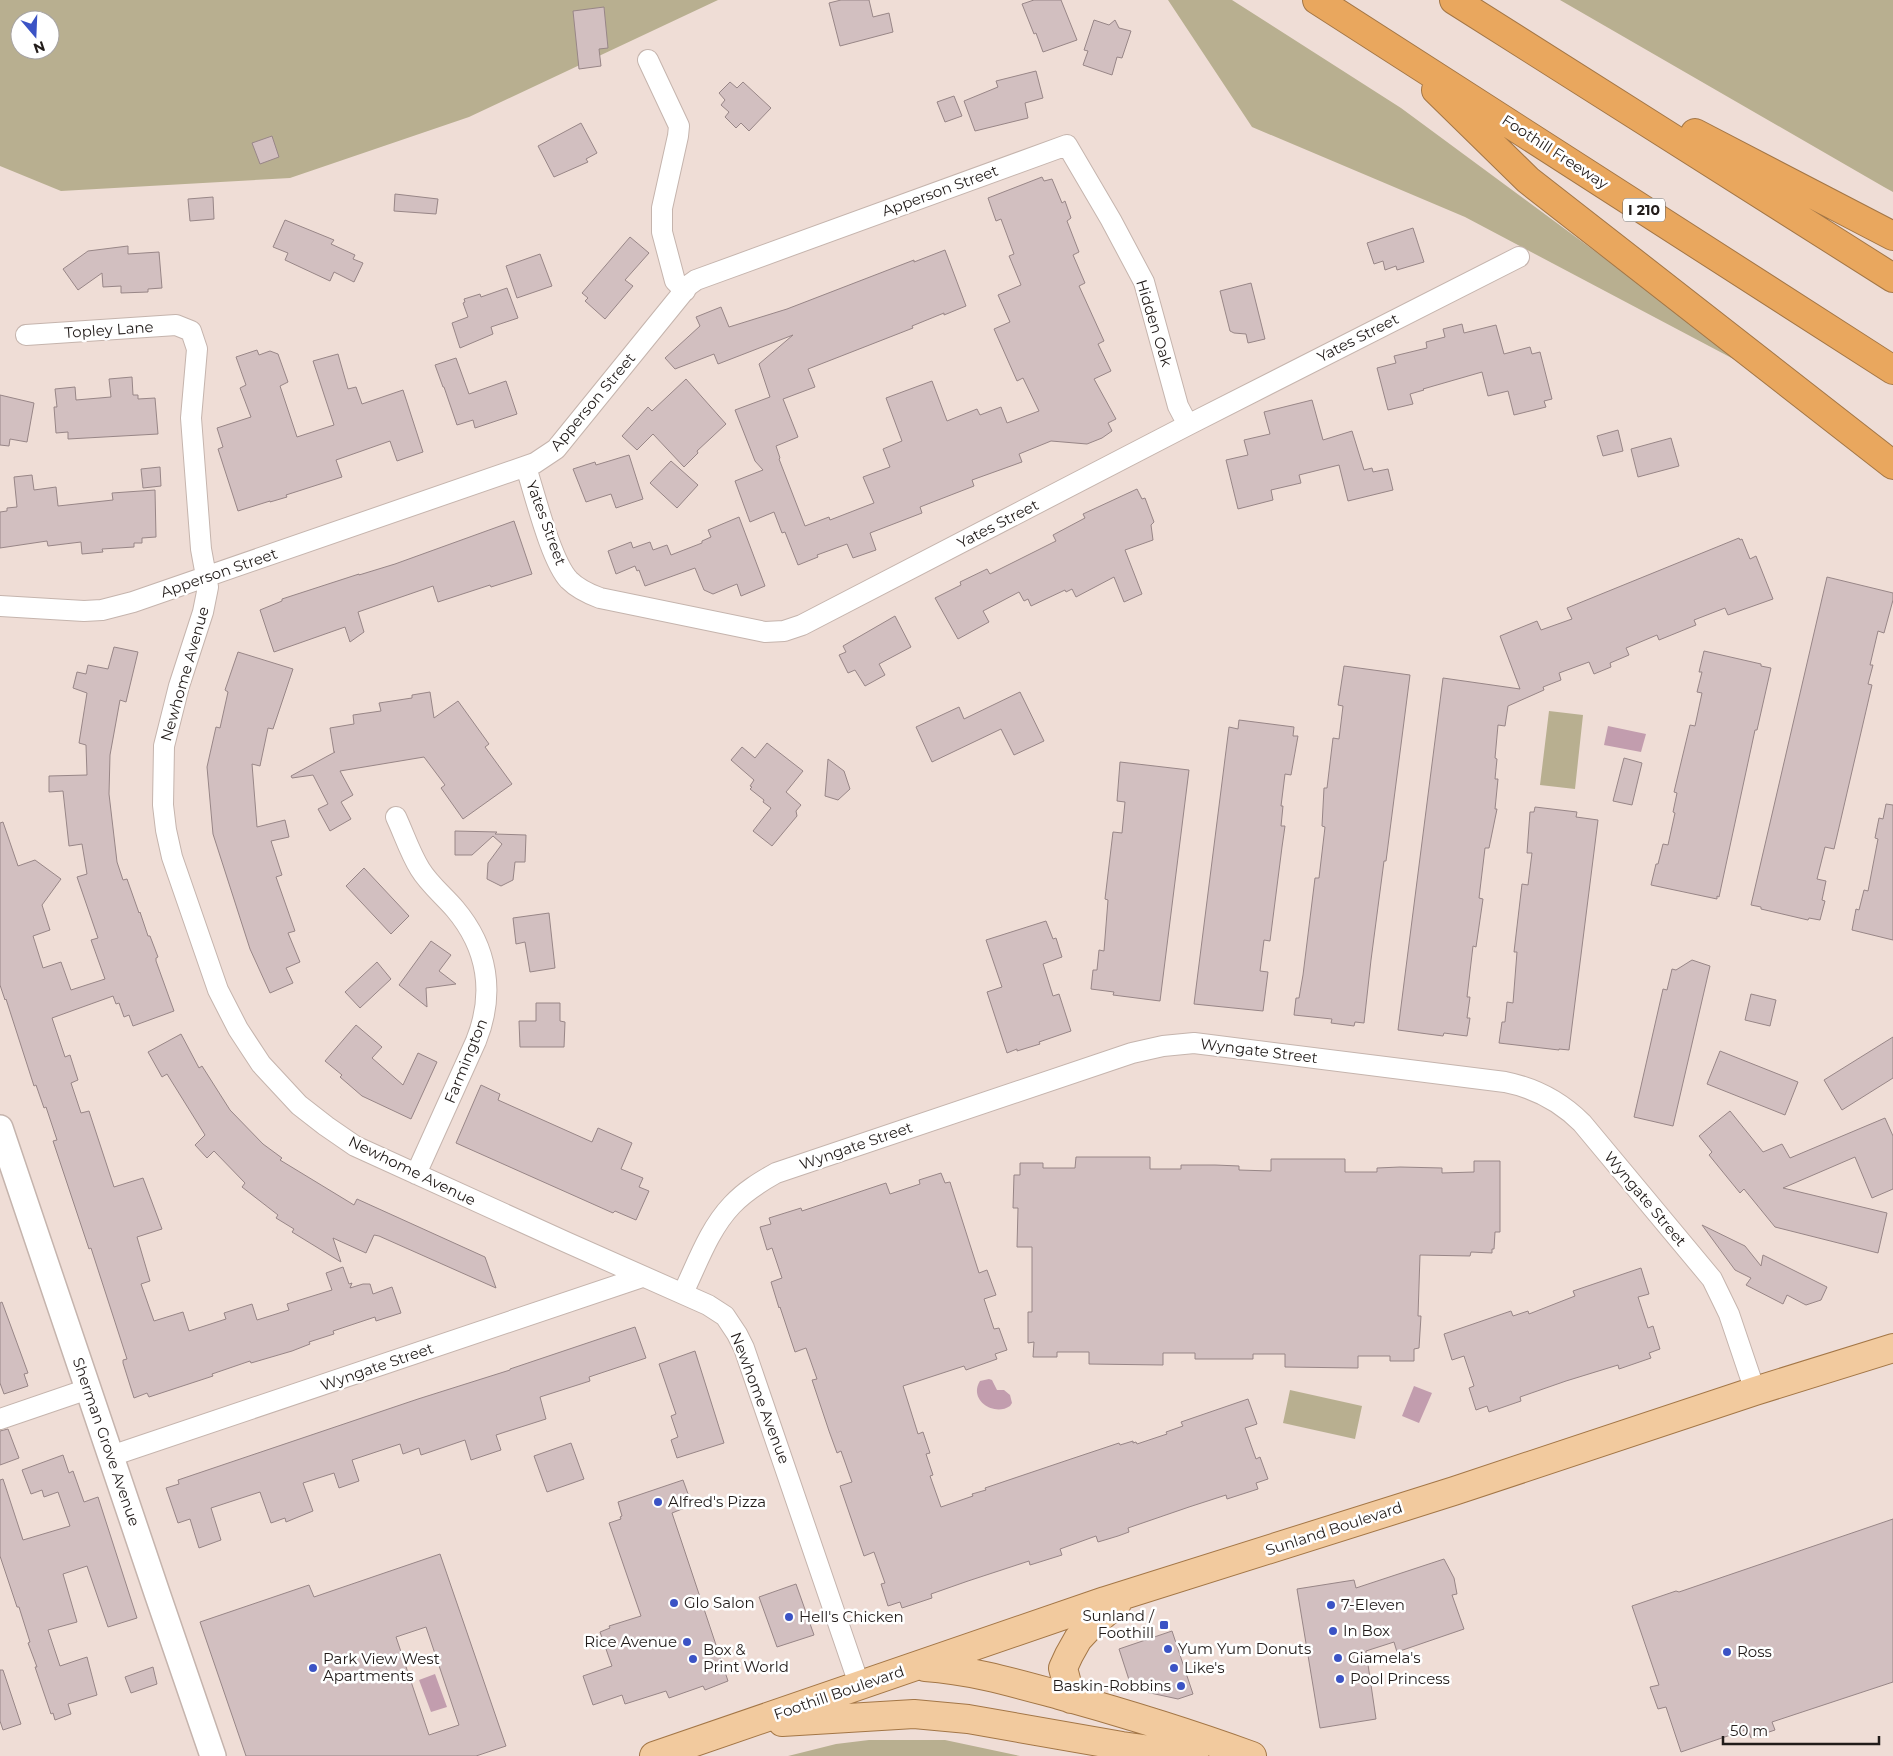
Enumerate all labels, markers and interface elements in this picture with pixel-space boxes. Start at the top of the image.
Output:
north arrow [10,10,60,60]
text: N [31,37,48,58]
street label: Foothill Freeway [1499,110,1613,194]
street label: Apperson Street [879,161,1001,220]
road number: I 210 [1623,198,1665,222]
street label: Hidden Oak [1132,277,1177,369]
street label: Yates Street [1314,309,1402,366]
street label: Topley Lane [64,317,154,342]
street label: Apperson Street [546,349,639,455]
street label: Yates Street [522,478,571,568]
street label: Yates Street [954,495,1042,552]
street label: Apperson Street [158,544,280,601]
street label: Newhome Avenue [156,604,213,743]
street label: Farmington [440,1016,491,1106]
street label: Wyngate Street [1199,1034,1319,1067]
street label: Wyngate Street [797,1117,915,1174]
street label: Newhome Avenue [345,1131,479,1210]
street label: Wyngate Street [1600,1147,1691,1250]
street label: Newhome Avenue [727,1329,794,1466]
street label: Wyngate Street [318,1338,436,1395]
street label: Sherman Grove Avenue [69,1355,144,1529]
place label: Alfred's Pizza [668,1492,766,1511]
marker: Alfred's Pizza [652,1496,664,1508]
street label: Sunland Boulevard [1263,1497,1405,1560]
place label: Glo Salon [684,1593,755,1612]
place label: 7-Eleven [1341,1595,1405,1614]
marker: Glo Salon [668,1597,680,1609]
marker: 7-Eleven [1325,1599,1337,1611]
place label: Sunland / Foothill [1082,1606,1155,1642]
place label: Hell's Chicken [799,1607,904,1626]
marker: Hell's Chicken [783,1611,795,1623]
marker: Sunland / Foothill [1158,1619,1170,1631]
place label: In Box [1343,1621,1390,1640]
marker: In Box [1327,1625,1339,1637]
place label: Rice Avenue [584,1632,677,1651]
marker: Rice Avenue [681,1636,693,1648]
place label: Yum Yum Donuts [1178,1639,1311,1658]
place label: Box & Print World [703,1640,789,1676]
place label: Ross [1737,1642,1772,1661]
marker: Yum Yum Donuts [1162,1643,1174,1655]
marker: Ross [1721,1646,1733,1658]
place label: Giamela's [1348,1648,1421,1667]
place label: Park View West Apartments [323,1649,440,1685]
marker: Giamela's [1332,1652,1344,1664]
marker: Box & Print World [687,1653,699,1665]
place label: Like's [1184,1658,1225,1677]
street label: Foothill Boulevard [771,1661,907,1724]
marker: Park View West Apartments [307,1662,319,1674]
marker: Like's [1168,1662,1180,1674]
place label: Pool Princess [1350,1669,1450,1688]
marker: Pool Princess [1334,1673,1346,1685]
place label: Baskin-Robbins [1053,1676,1171,1695]
marker: Baskin-Robbins [1175,1680,1187,1692]
scale bar [1723,1714,1879,1746]
text: 50 m [1730,1721,1768,1740]

